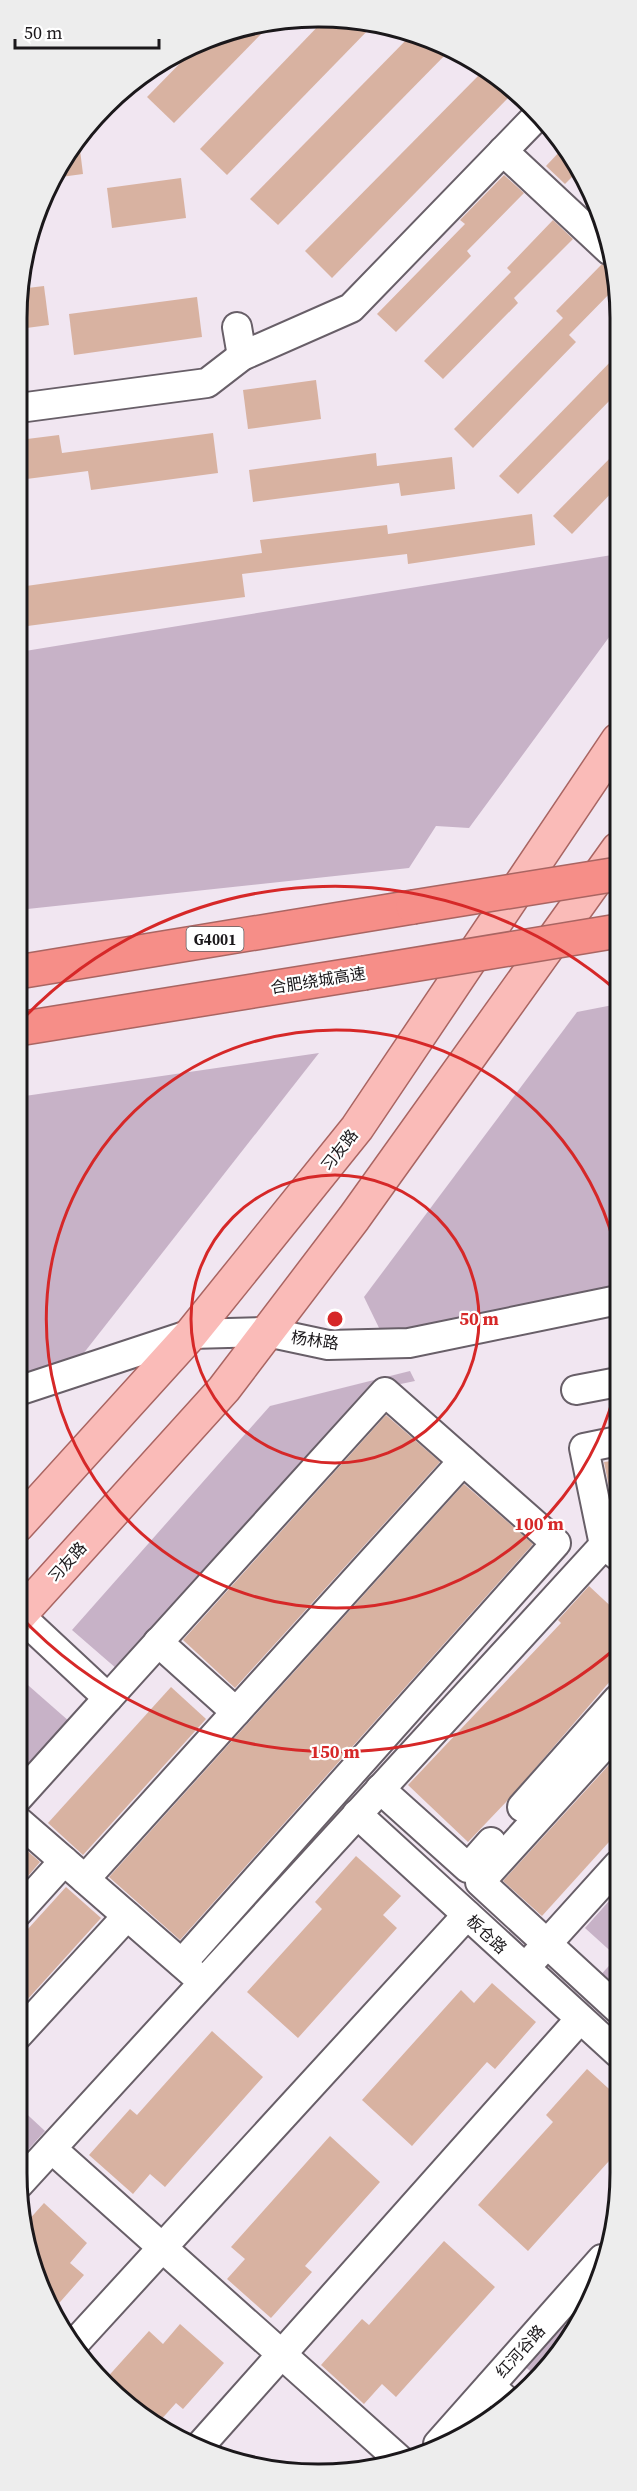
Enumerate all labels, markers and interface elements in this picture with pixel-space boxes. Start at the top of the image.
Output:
scale bar [15,12,159,50]
text: 50 m [24,20,62,45]
road number: G4001 [186,927,244,951]
street label: 合肥绕城高速 [269,962,367,998]
street label: 习友路 [316,1124,362,1176]
text: 50 m [459,1306,499,1331]
centre of rings [325,1309,345,1329]
street label: 杨林路 [290,1326,340,1354]
text: 100 m [514,1511,564,1536]
street label: 习友路 [43,1537,91,1587]
text: 150 m [310,1739,360,1764]
street label: 板仓路 [462,1910,512,1958]
street label: 红河谷路 [490,2320,550,2382]

